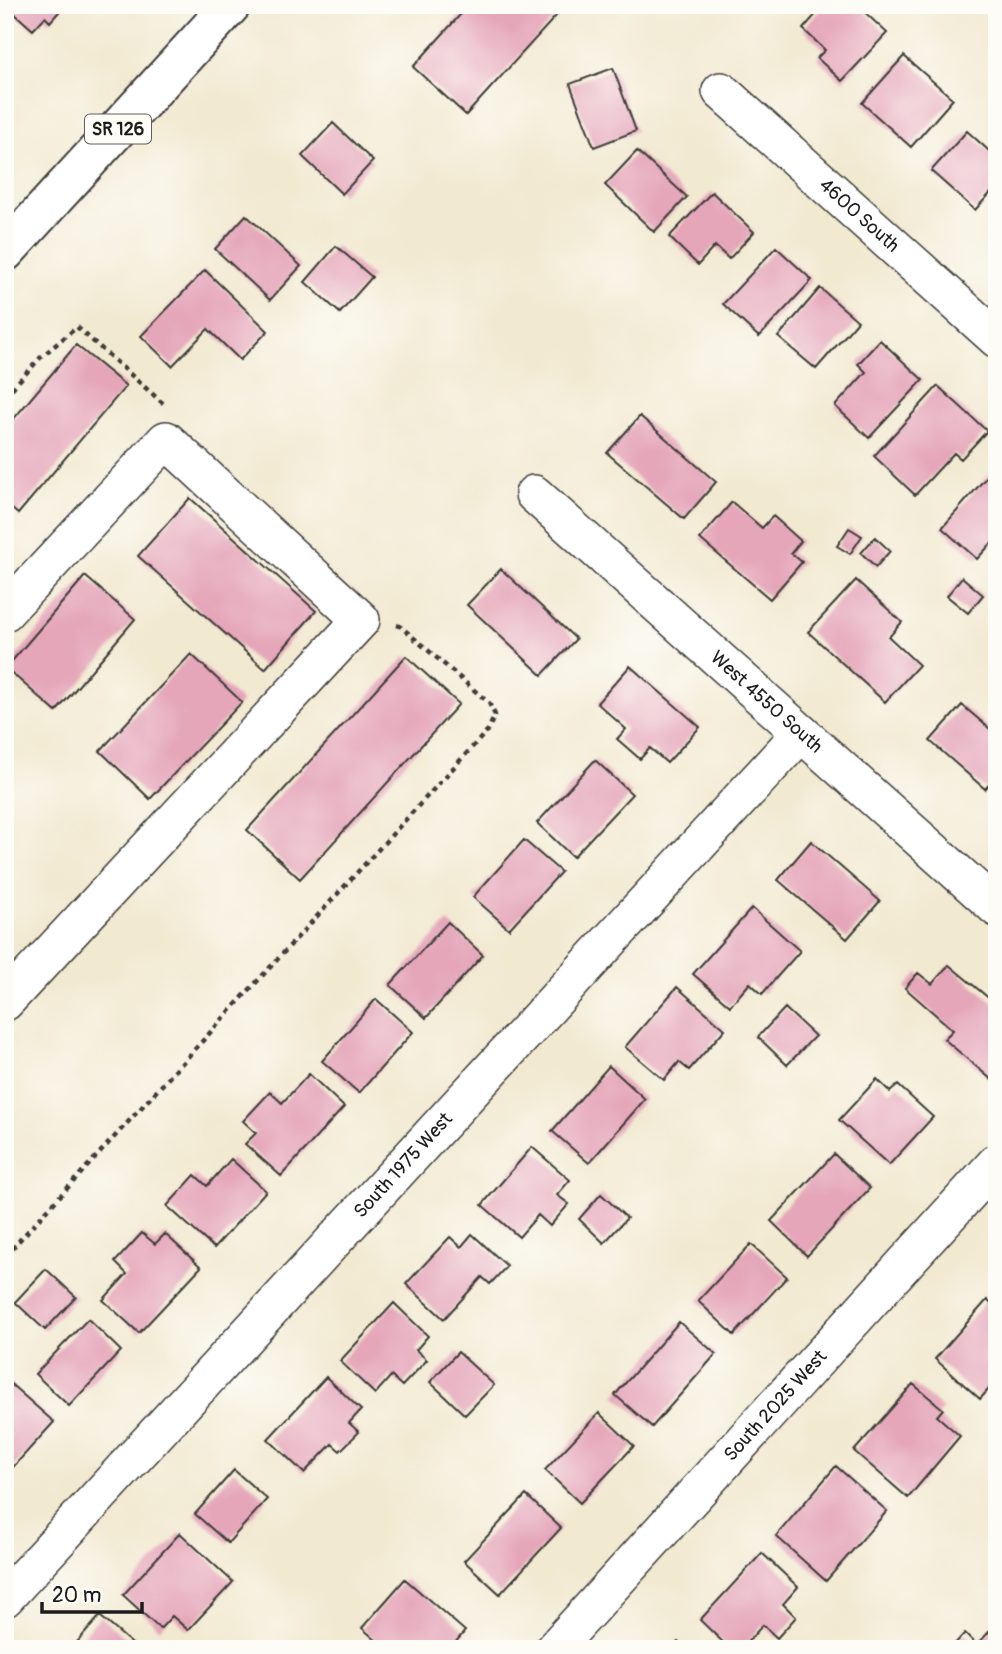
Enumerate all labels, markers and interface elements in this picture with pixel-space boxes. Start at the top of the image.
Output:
road number: SR 126 [85,114,151,144]
street label: 4600 South [814,173,904,258]
street label: West 4550 South [706,646,828,758]
street label: South 1975 West [349,1107,458,1223]
street label: South 2025 West [719,1345,832,1466]
scale bar [42,1570,142,1614]
text: 20 m [52,1582,101,1609]

